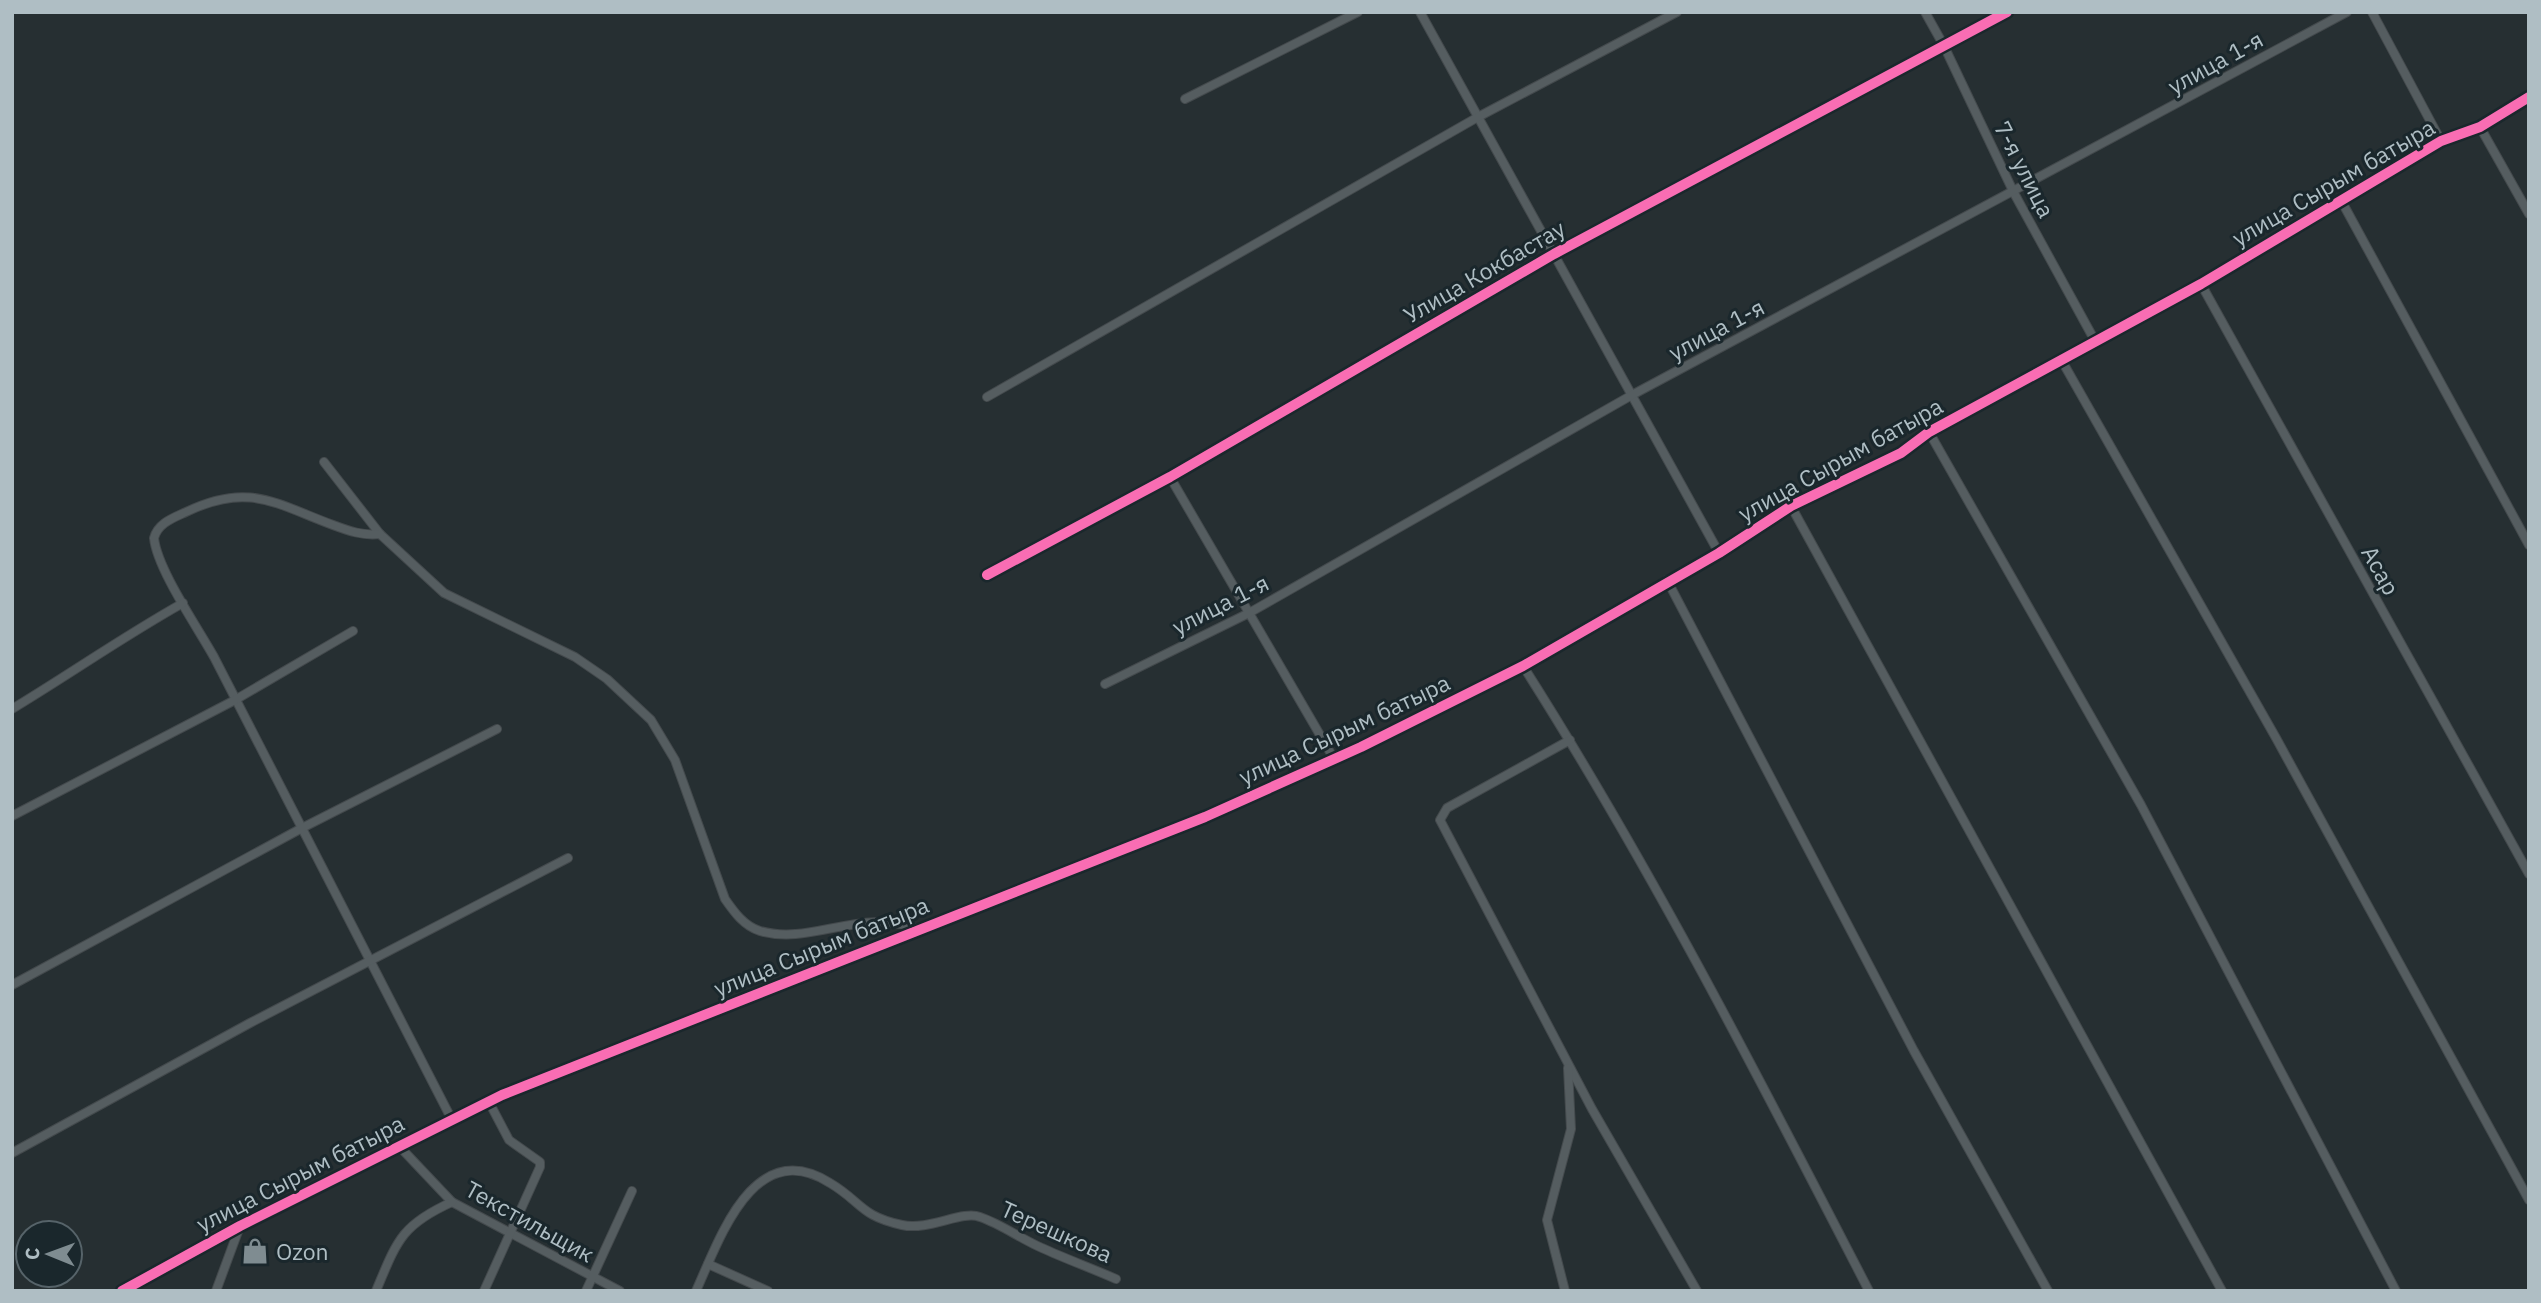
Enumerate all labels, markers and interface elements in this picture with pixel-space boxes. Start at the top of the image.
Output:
street label: улица 1-я [2162,24,2268,100]
street label: улица Сырым батыра [2226,112,2440,252]
street label: 7-я улица [1988,116,2062,222]
street label: Улица Кокбастау [1398,212,1571,329]
street label: улица 1-я [1663,291,1769,367]
street label: улица Сырым батыра [1732,390,1948,528]
street label: Асар [2355,540,2407,600]
street label: улица 1-я [1167,567,1273,641]
street label: улица Сырым батыра [1234,667,1454,791]
street label: улица Сырым батыра [709,889,933,1003]
street label: улица Сырым батыра [191,1108,409,1238]
street label: Текстильщик [460,1173,600,1269]
street label: Терешкова [997,1193,1117,1269]
north arrow [14,1219,84,1289]
shop icon: Ozon [240,1236,270,1266]
place label: Ozon [276,1236,329,1266]
text: С [20,1247,44,1260]

